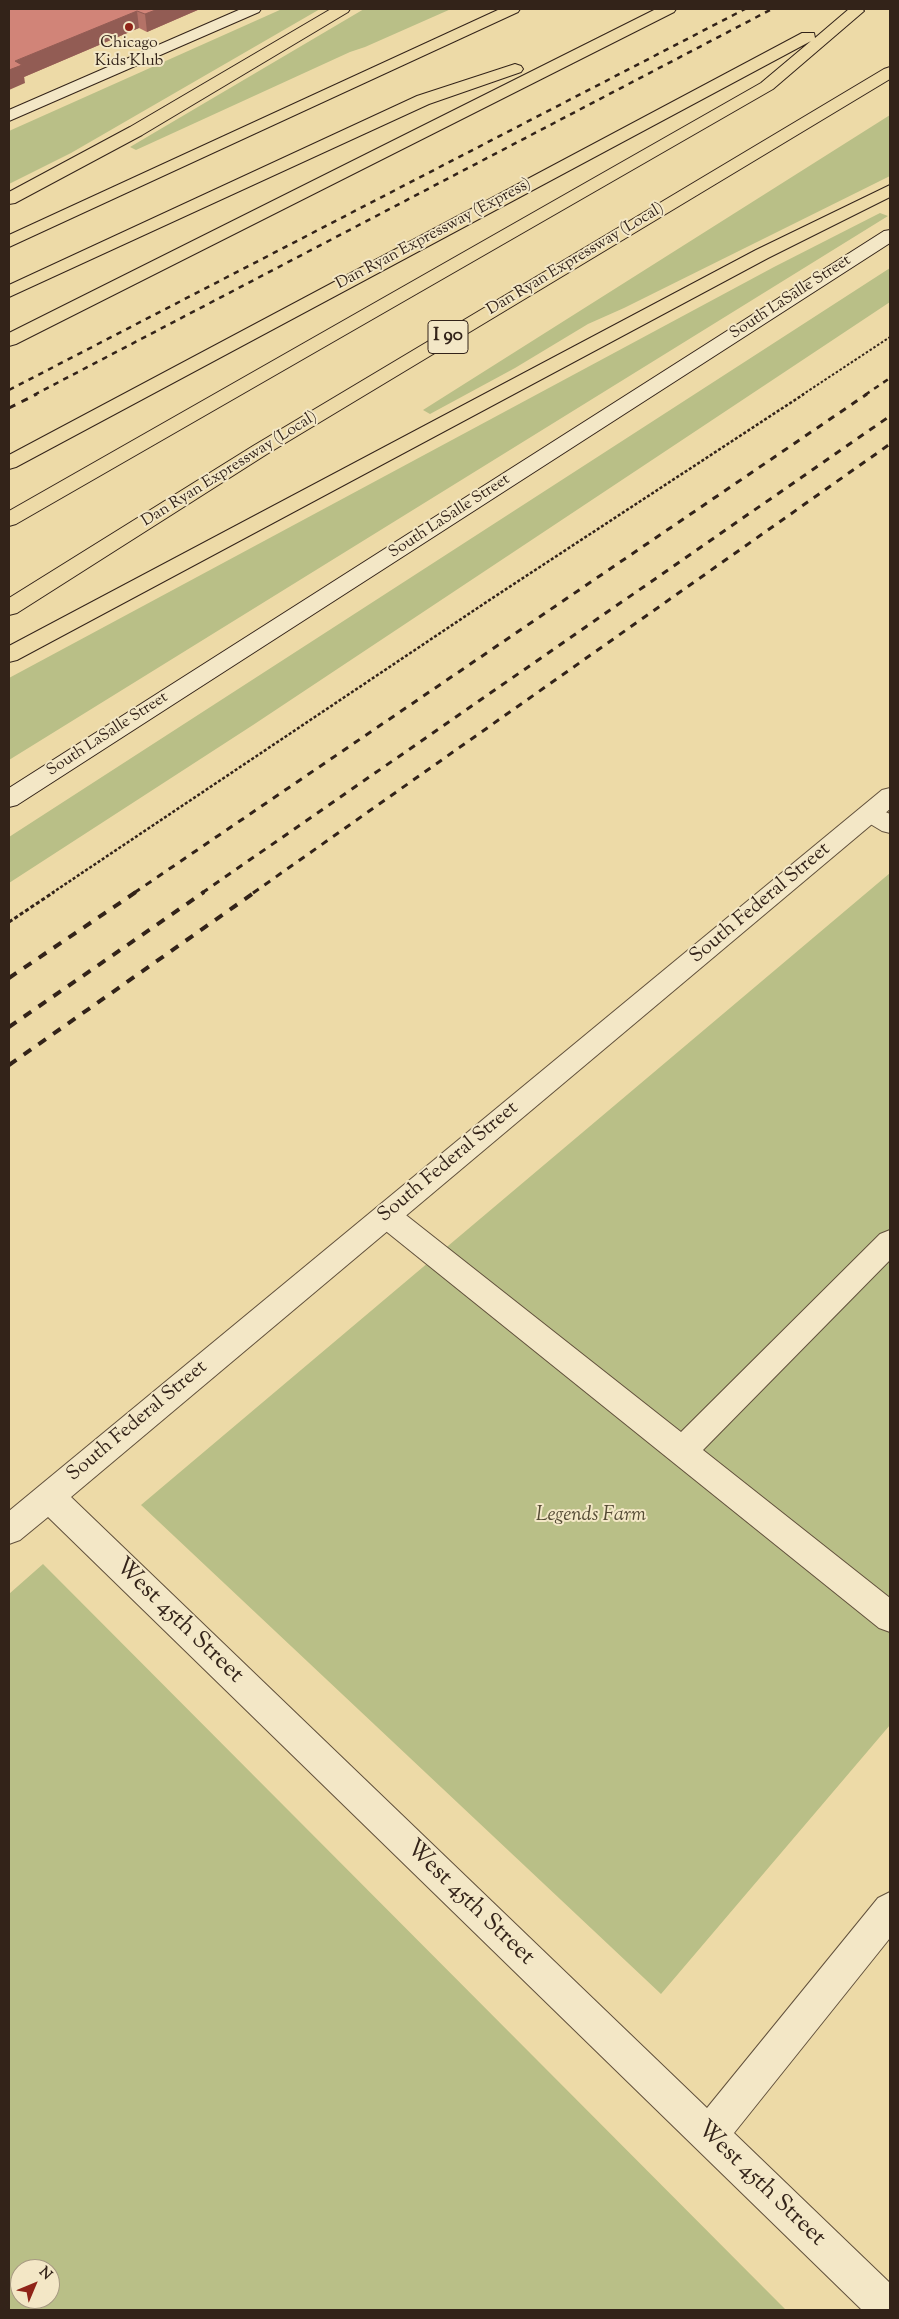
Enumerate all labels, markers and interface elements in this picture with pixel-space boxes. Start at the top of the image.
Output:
marker: Chicago Kids Klub [123,21,135,33]
place label: Chicago Kids Klub [95,34,163,72]
street label: Dan Ryan Expressway (Express) [333,175,535,295]
street label: Dan Ryan Expressway (Local) [484,199,668,321]
street label: South LaSalle Street [727,252,855,344]
road number: I 90 [428,321,468,354]
street label: Dan Ryan Expressway (Local) [139,408,321,532]
street label: South LaSalle Street [386,471,514,563]
street label: South LaSalle Street [44,689,172,781]
street label: South Federal Street [686,838,836,970]
street label: South Federal Street [374,1097,524,1229]
street label: South Federal Street [63,1356,213,1488]
park label: Legends Farm [536,1505,646,1529]
street label: West 45th Street [108,1553,248,1691]
street label: West 45th Street [399,1835,539,1973]
street label: West 45th Street [690,2116,830,2254]
north arrow [10,2259,60,2309]
text: N [34,2263,56,2285]

